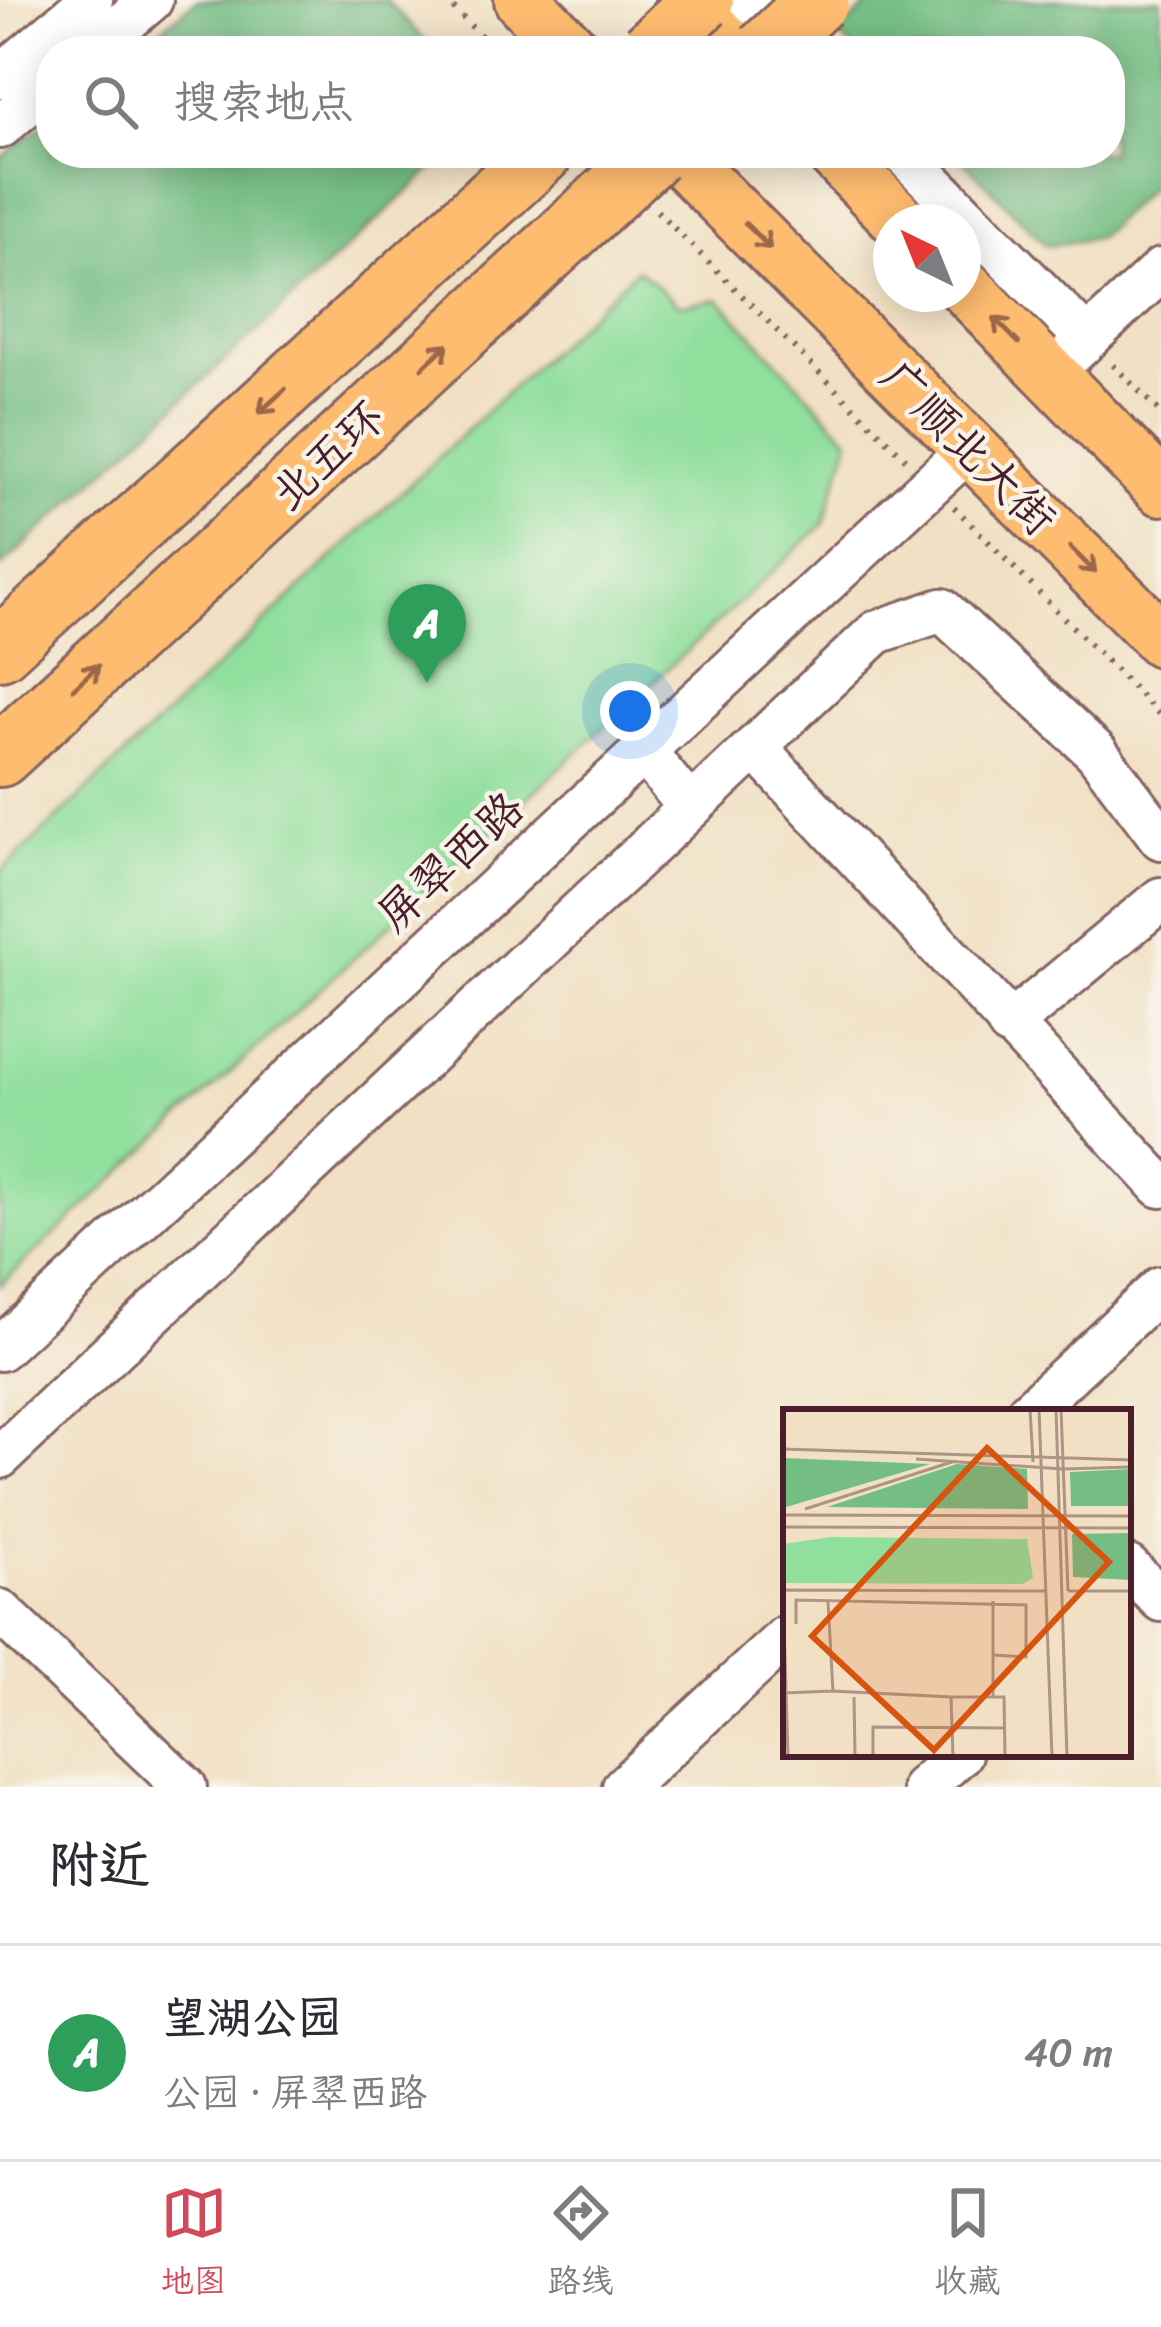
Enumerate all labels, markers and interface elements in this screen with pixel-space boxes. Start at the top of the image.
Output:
search box [36,36,1125,168]
text: 搜索地点 [174,62,354,142]
icon: search [78,69,144,135]
north arrow [873,204,981,312]
one-way arrow [743,221,771,250]
one-way arrow [993,316,1021,345]
street label: 广顺北大街 [860,340,1076,556]
one-way arrow [419,343,449,370]
street label: 北五环 [251,380,404,531]
one-way arrow [257,386,287,414]
one-way arrow [1068,545,1097,574]
pin: A [388,584,466,683]
one-way arrow [71,664,101,691]
your location [600,681,660,741]
street label: 屏翠西路 [358,771,544,952]
inset map [783,1409,1131,1757]
text: 附近 [48,1820,150,1910]
text: 望湖公园 [162,1978,342,2058]
text: A [74,2018,100,2087]
text: 40 m [1024,2018,1113,2087]
text: 公园 · 屏翠西路 [162,2058,427,2127]
tab: 地图 [161,2180,227,2310]
tab: 路线 [548,2180,614,2310]
tab: 收藏 [935,2180,1001,2310]

